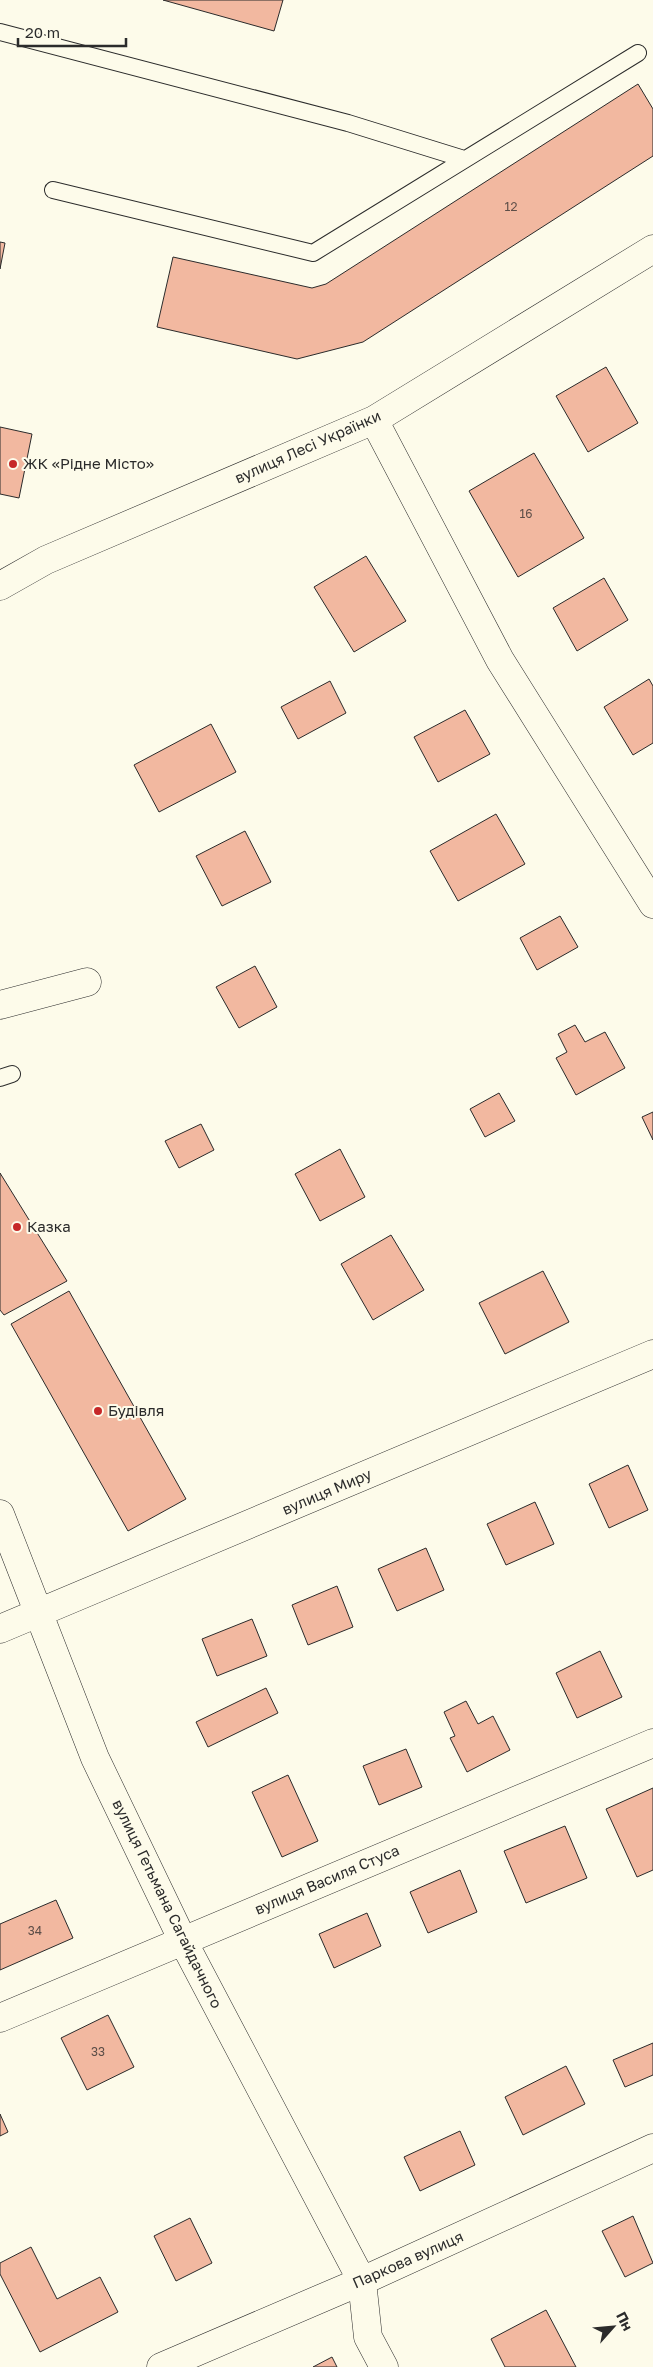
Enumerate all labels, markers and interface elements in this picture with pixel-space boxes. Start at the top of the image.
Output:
scale bar [18,15,125,47]
text: 20 m [25,23,60,41]
house number: 12 [505,199,517,214]
street label: вулиця Лесі Українки [232,406,383,486]
place label: ЖК «Рідне Місто» [23,454,154,472]
marker: ЖК «Рідне Місто» [7,458,19,470]
house number: 16 [519,506,533,521]
place label: Казка [27,1217,71,1235]
marker: Казка [11,1221,23,1233]
place label: Будівля [108,1401,164,1419]
marker: Будівля [92,1405,104,1417]
street label: вулиця Миру [279,1464,375,1518]
street label: вулиця Гетьмана Сагайдачного [109,1796,226,2011]
street label: вулиця Василя Стуса [252,1840,402,1918]
house number: 34 [28,1923,42,1938]
house number: 33 [91,2044,105,2059]
street label: Паркова вулиця [349,2227,466,2292]
north arrow [588,2302,638,2352]
text: Пн [613,2309,637,2333]

